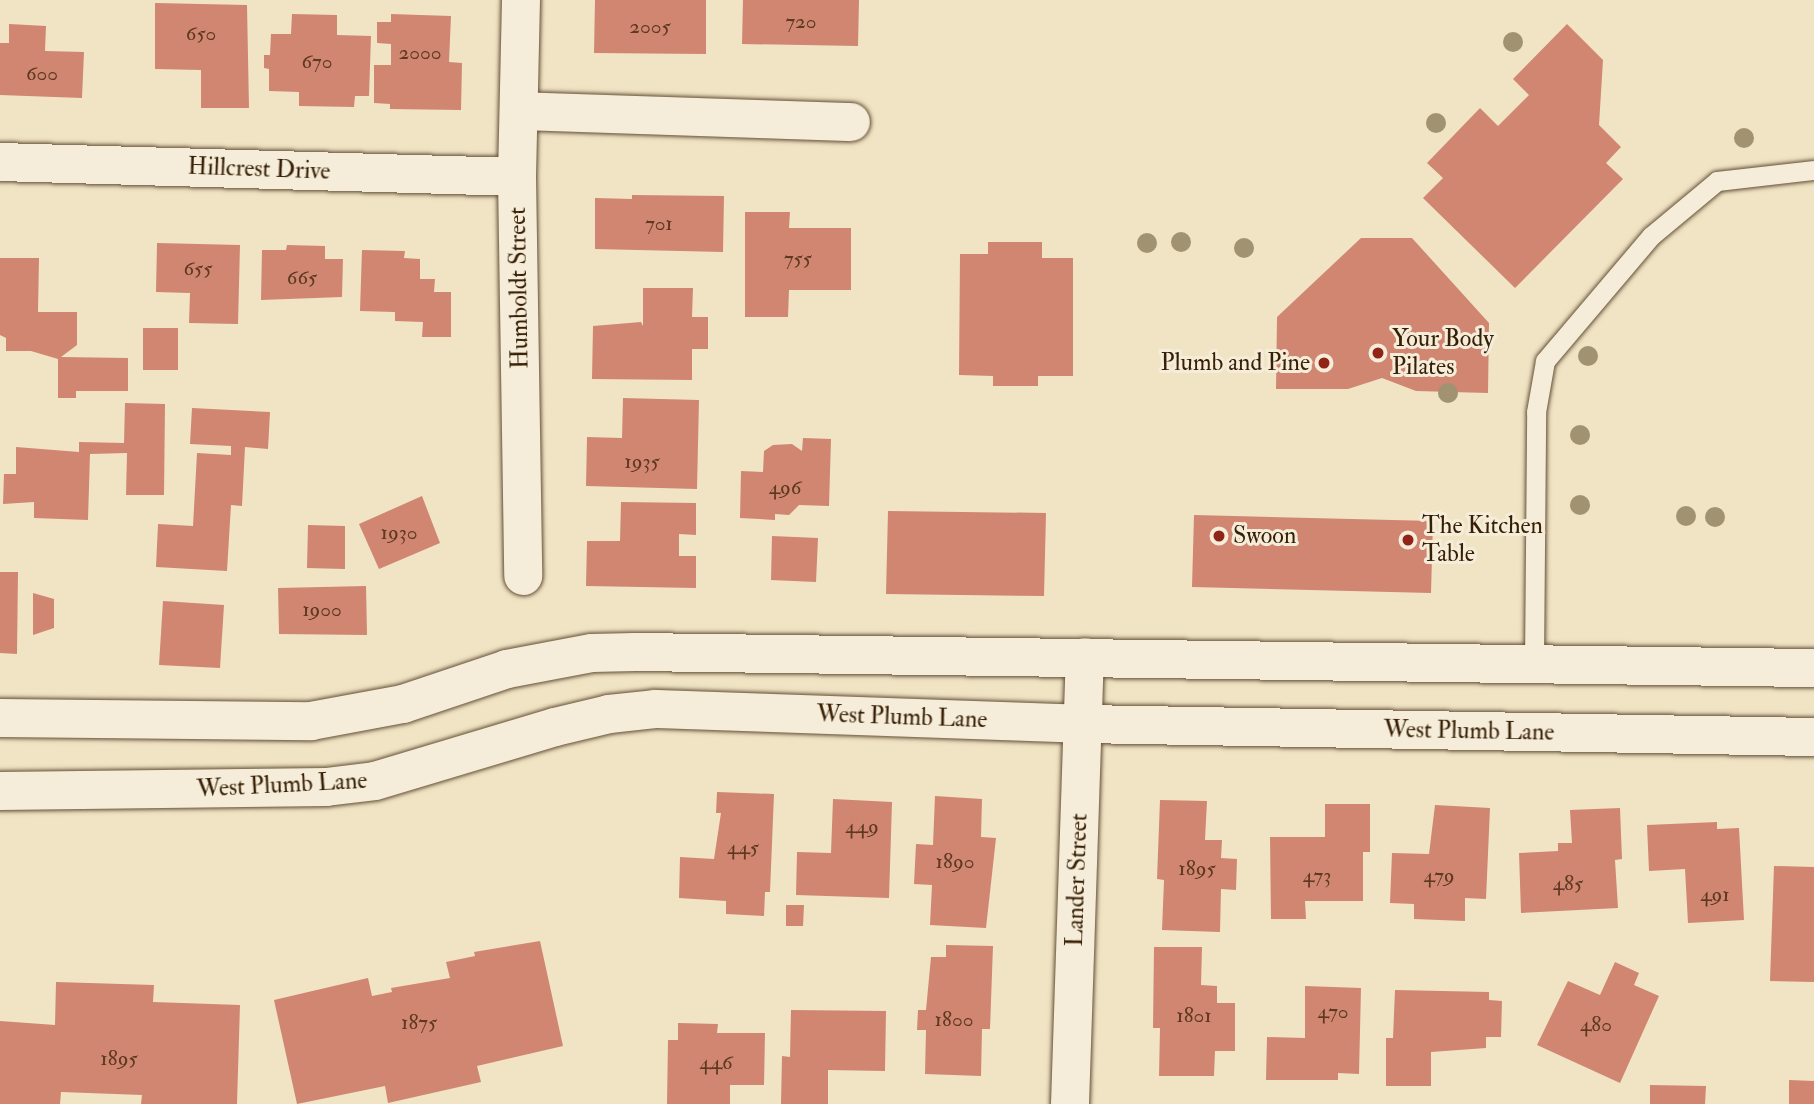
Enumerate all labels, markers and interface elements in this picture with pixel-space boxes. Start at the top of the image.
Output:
house number: 720 [785,9,817,35]
house number: 2005 [629,14,671,40]
house number: 650 [186,21,216,47]
house number: 2000 [399,40,441,66]
house number: 670 [302,49,332,75]
house number: 600 [26,61,58,87]
street label: Hillcrest Drive [187,152,331,186]
street label: Humboldt Street [503,207,535,369]
house number: 701 [645,211,673,237]
house number: 755 [784,246,812,272]
house number: 655 [183,256,213,282]
house number: 665 [287,265,317,291]
place label: Your Body Pilates [1392,325,1494,381]
marker: Your Body Pilates [1370,345,1386,361]
place label: Plumb and Pine [1160,349,1310,377]
marker: Plumb and Pine [1316,355,1332,371]
house number: 1935 [624,449,660,475]
house number: 496 [769,475,801,501]
place label: The Kitchen Table [1422,512,1543,568]
house number: 1930 [381,520,417,546]
place label: Swoon [1233,522,1296,550]
marker: Swoon [1211,528,1227,544]
marker: The Kitchen Table [1400,532,1416,548]
house number: 1900 [302,597,342,623]
street label: West Plumb Lane [816,700,988,734]
street label: West Plumb Lane [1383,715,1555,747]
street label: West Plumb Lane [196,766,368,804]
street label: Lander Street [1060,813,1094,947]
house number: 449 [845,814,879,840]
house number: 445 [727,835,759,861]
house number: 1890 [936,849,974,875]
house number: 1895 [1178,856,1216,882]
house number: 473 [1303,863,1331,889]
house number: 479 [1423,863,1455,889]
house number: 485 [1553,871,1583,897]
house number: 491 [1700,882,1730,908]
house number: 470 [1317,999,1349,1025]
house number: 1801 [1176,1003,1212,1029]
house number: 1800 [935,1007,973,1033]
house number: 1875 [401,1010,437,1036]
house number: 480 [1580,1012,1612,1038]
house number: 1895 [100,1046,138,1072]
house number: 446 [699,1050,733,1076]

